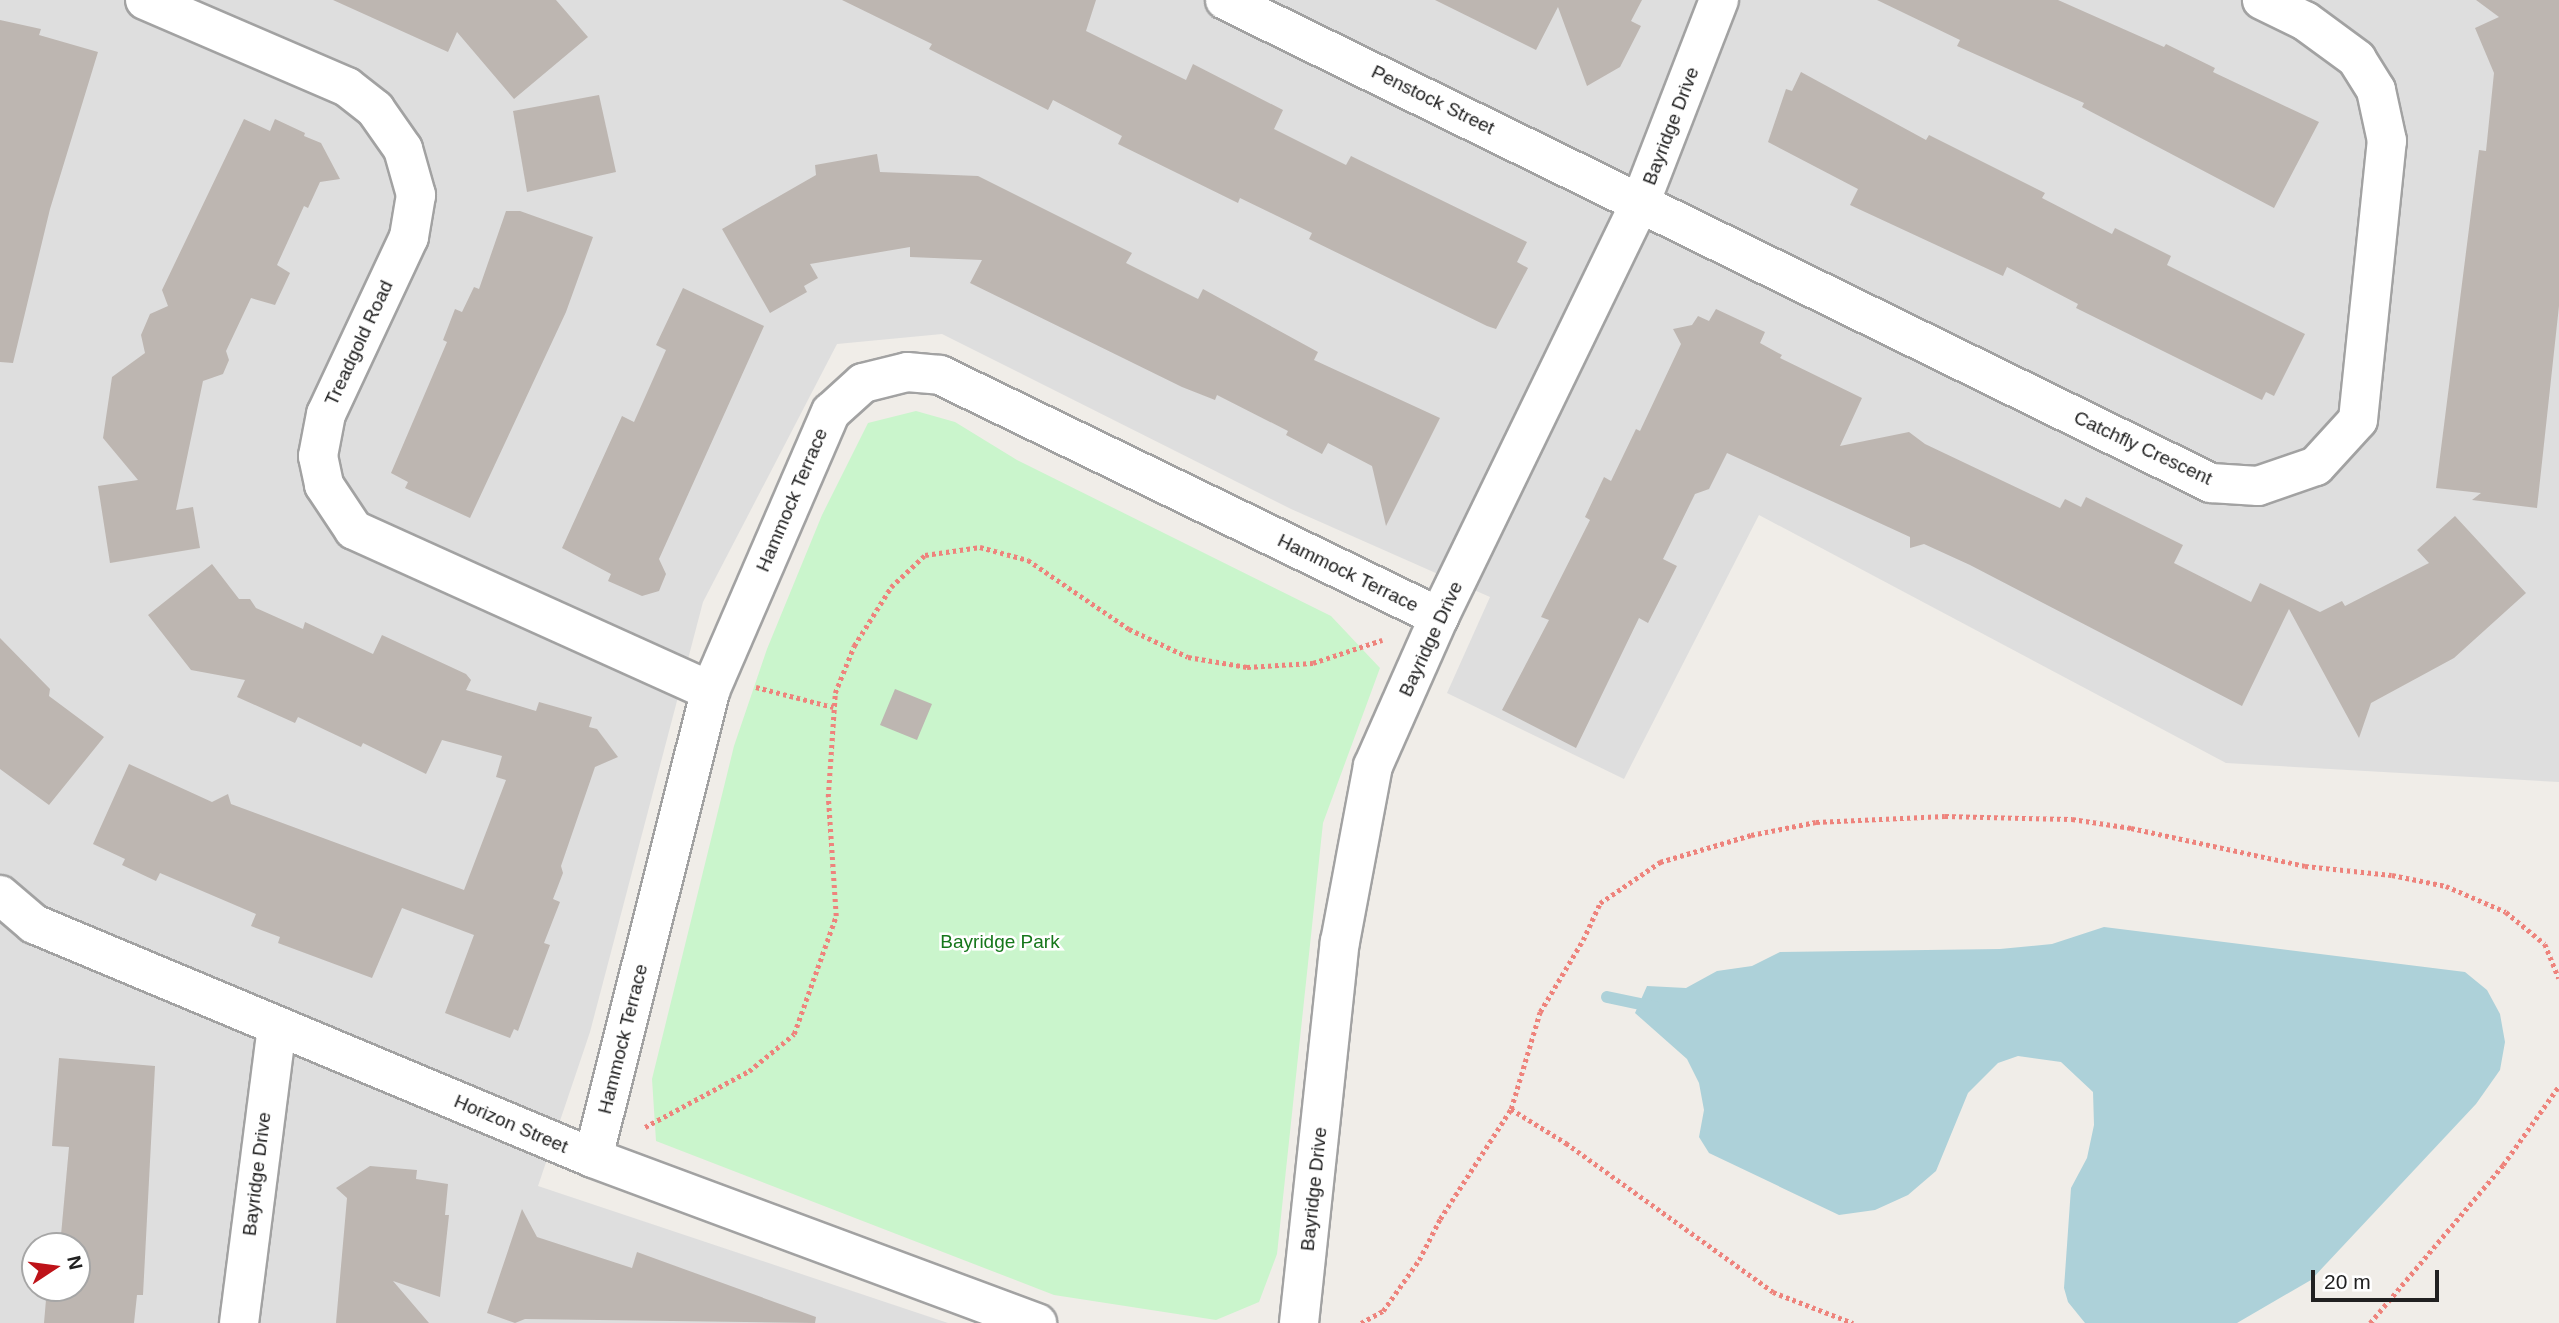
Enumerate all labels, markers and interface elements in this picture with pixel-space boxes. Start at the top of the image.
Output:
street label: Penstock Street [1368,60,1498,140]
street label: Bayridge Drive [1638,64,1704,188]
street label: Treadgold Road [320,277,398,409]
street label: Catchfly Crescent [2070,406,2216,490]
street label: Hammock Terrace [751,425,833,575]
street label: Hammock Terrace [1274,529,1422,617]
street label: Bayridge Drive [1394,578,1468,700]
park label: Bayridge Park [940,931,1060,953]
street label: Hammock Terrace [593,961,653,1117]
street label: Horizon Street [451,1090,571,1158]
street label: Bayridge Drive [238,1111,276,1237]
street label: Bayridge Drive [1296,1126,1332,1252]
north arrow [21,1232,91,1302]
text: N [63,1254,87,1272]
scale bar [2314,1256,2442,1300]
text: 20 m [2324,1270,2371,1293]

